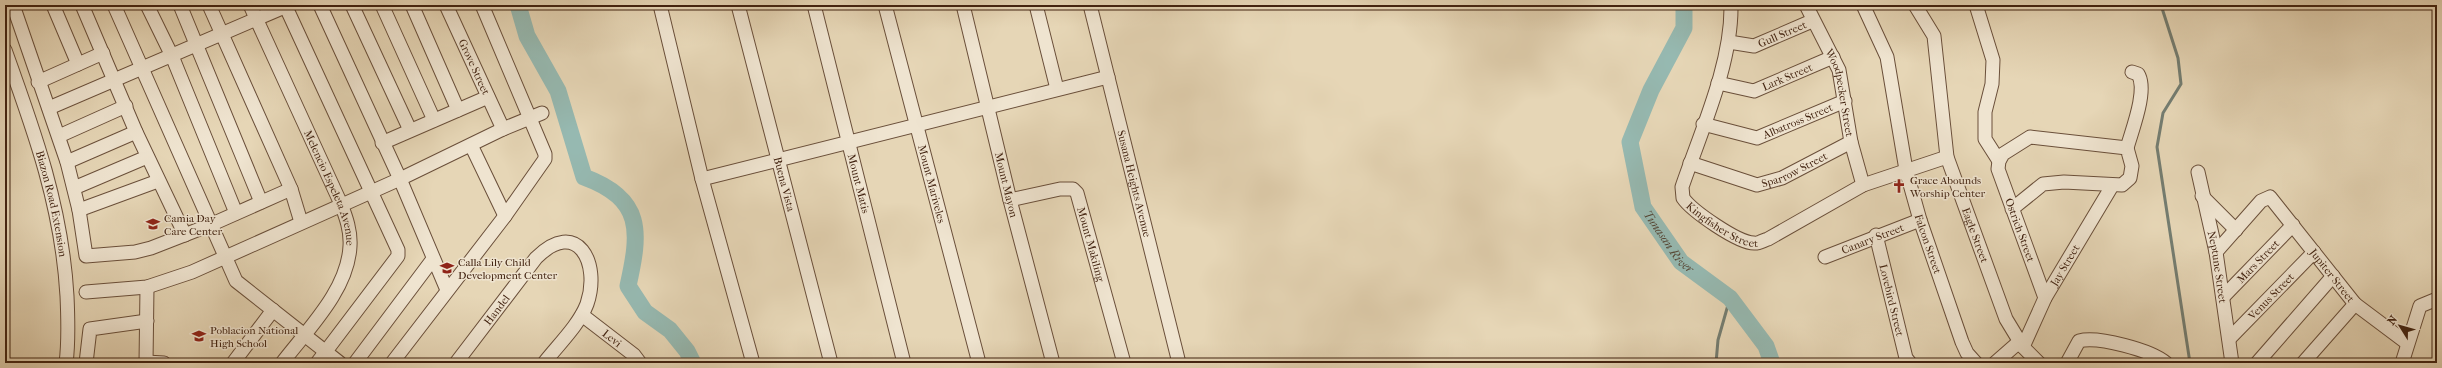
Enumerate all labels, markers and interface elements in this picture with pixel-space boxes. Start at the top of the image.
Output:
street label: Gull Street [1756,18,1809,50]
street label: Grove Street [456,37,492,97]
street label: Woodpecker Street [1822,46,1856,138]
street label: Lark Street [1760,61,1815,94]
street label: Albatross Street [1760,101,1835,142]
street label: Melencio Espeleta Avenue [301,128,356,246]
street label: Susana Heights Avenue [1114,129,1154,239]
street label: Mount Mariveles [915,144,948,225]
street label: Biazon Road Extension [33,149,69,258]
street label: Sparrow Street [1760,149,1830,190]
street label: Mount Mayon [992,151,1021,220]
street label: Mount Matis [845,153,872,215]
street label: Buena Vista [771,155,798,214]
place label: Grace Abounds Worship Center [1909,174,1986,200]
church icon: Grace Abounds Worship Center [1891,178,1907,194]
street label: Ostrich Street [2002,196,2037,264]
street label: Kingfisher Street [1683,199,1758,250]
street label: Mount Makiling [1074,206,1107,283]
street label: Eagle Street [1959,206,1991,264]
water label: Tunasan River [1641,208,1698,277]
place label: Camia Day Care Center [164,212,222,238]
street label: Falcon Street [1912,213,1944,276]
school or university icon: Camia Day Care Center [145,216,161,232]
street label: Canary Street [1840,221,1906,257]
street label: Neptune Street [2204,230,2229,304]
street label: Mars Street [2234,237,2282,286]
street label: Jay Street [2047,242,2083,289]
street label: Jupiter Street [2306,245,2357,305]
place label: Calla Lily Child Development Center [458,256,558,282]
school or university icon: Calla Lily Child Development Center [439,260,455,276]
street label: Lovebird Street [1876,263,1906,338]
street label: Venus Street [2245,270,2297,323]
street label: Handel [481,292,513,328]
north arrow [2380,306,2420,346]
text: N [2385,313,2401,328]
place label: Poblacion National High School [210,324,298,350]
street label: Levi [600,327,625,351]
school or university icon: Poblacion National High School [191,328,207,344]

